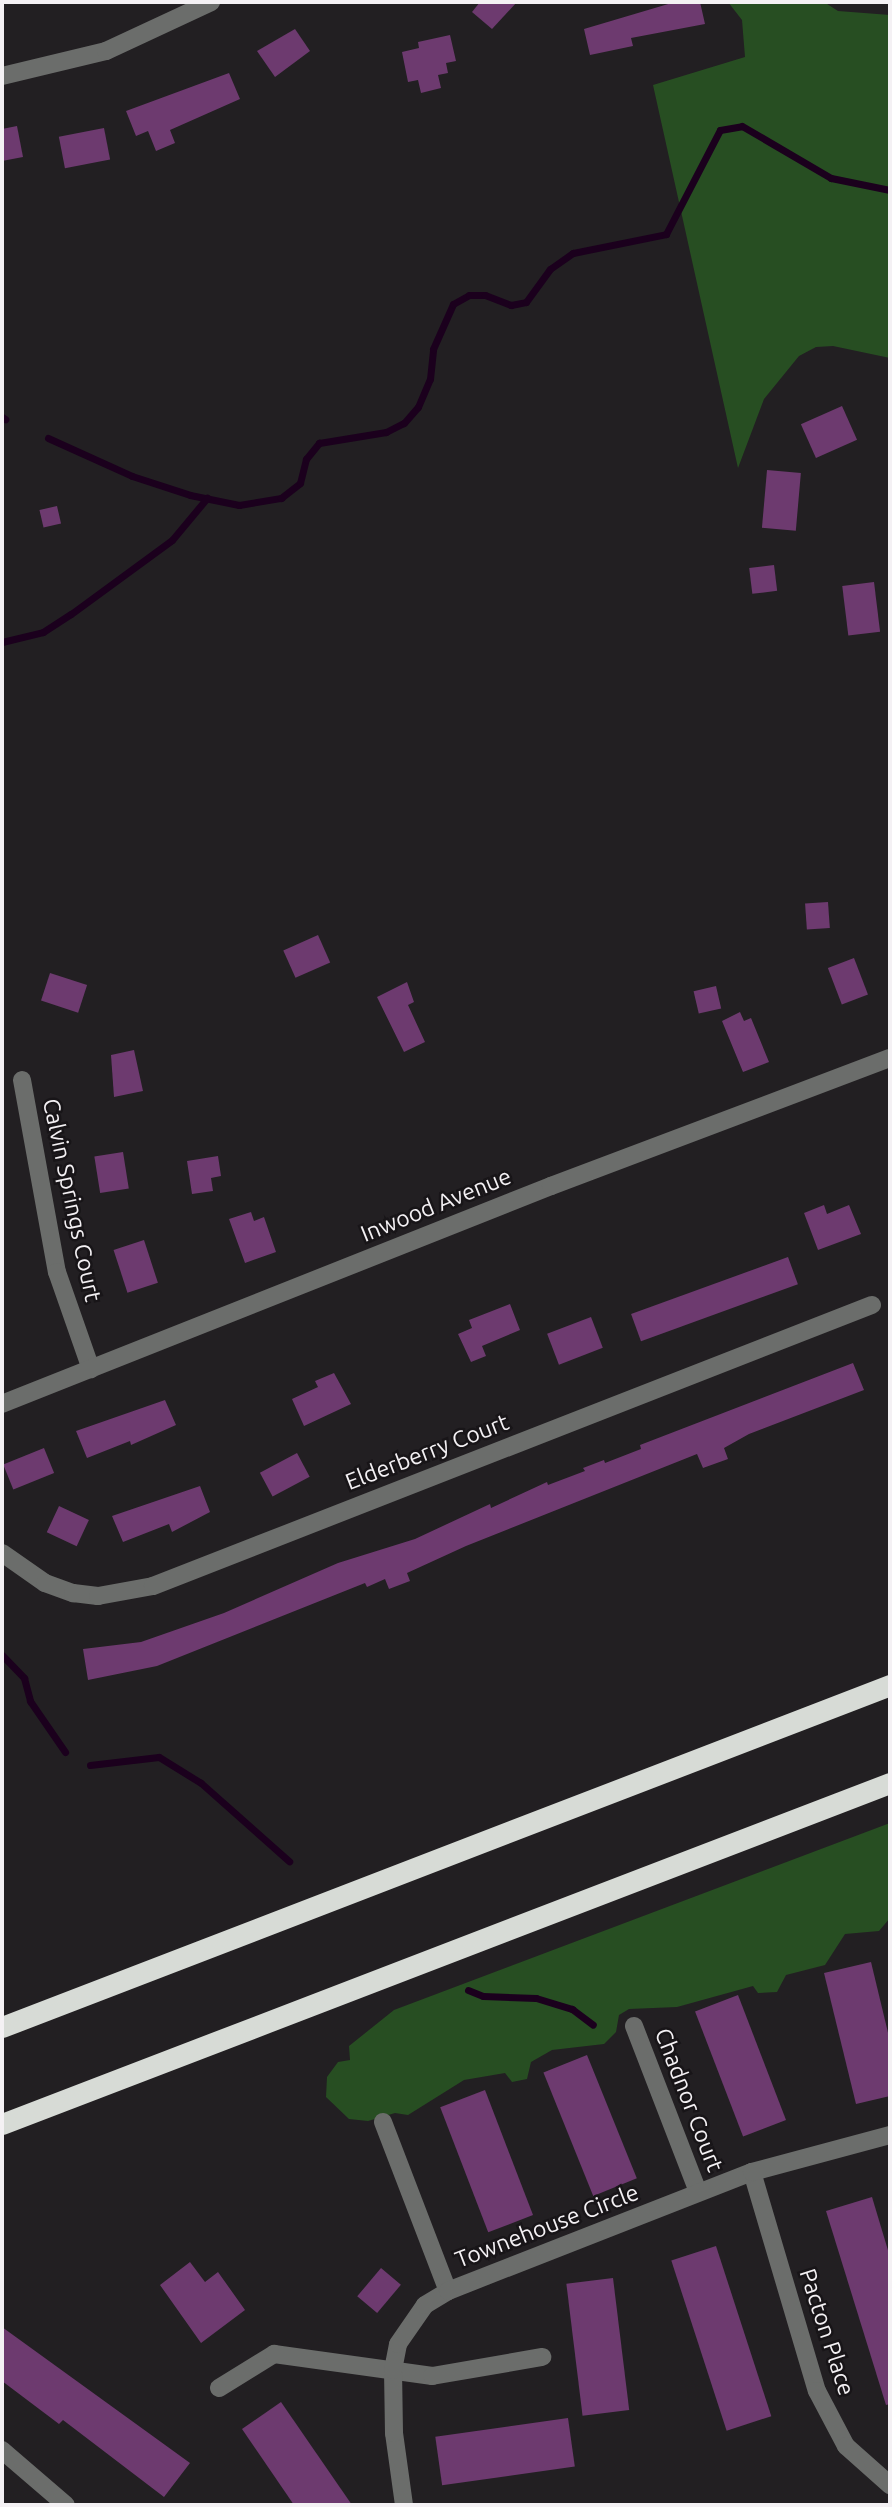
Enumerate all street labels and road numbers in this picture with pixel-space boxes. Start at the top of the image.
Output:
street label: Calvin Springs Court [37,1096,107,1304]
street label: Inwood Avenue [357,1162,515,1248]
street label: Elderberry Court [341,1408,513,1496]
street label: Chadnor Court [649,2024,729,2176]
street label: Townehouse Circle [451,2178,643,2274]
street label: Pacton Place [793,2265,861,2399]

